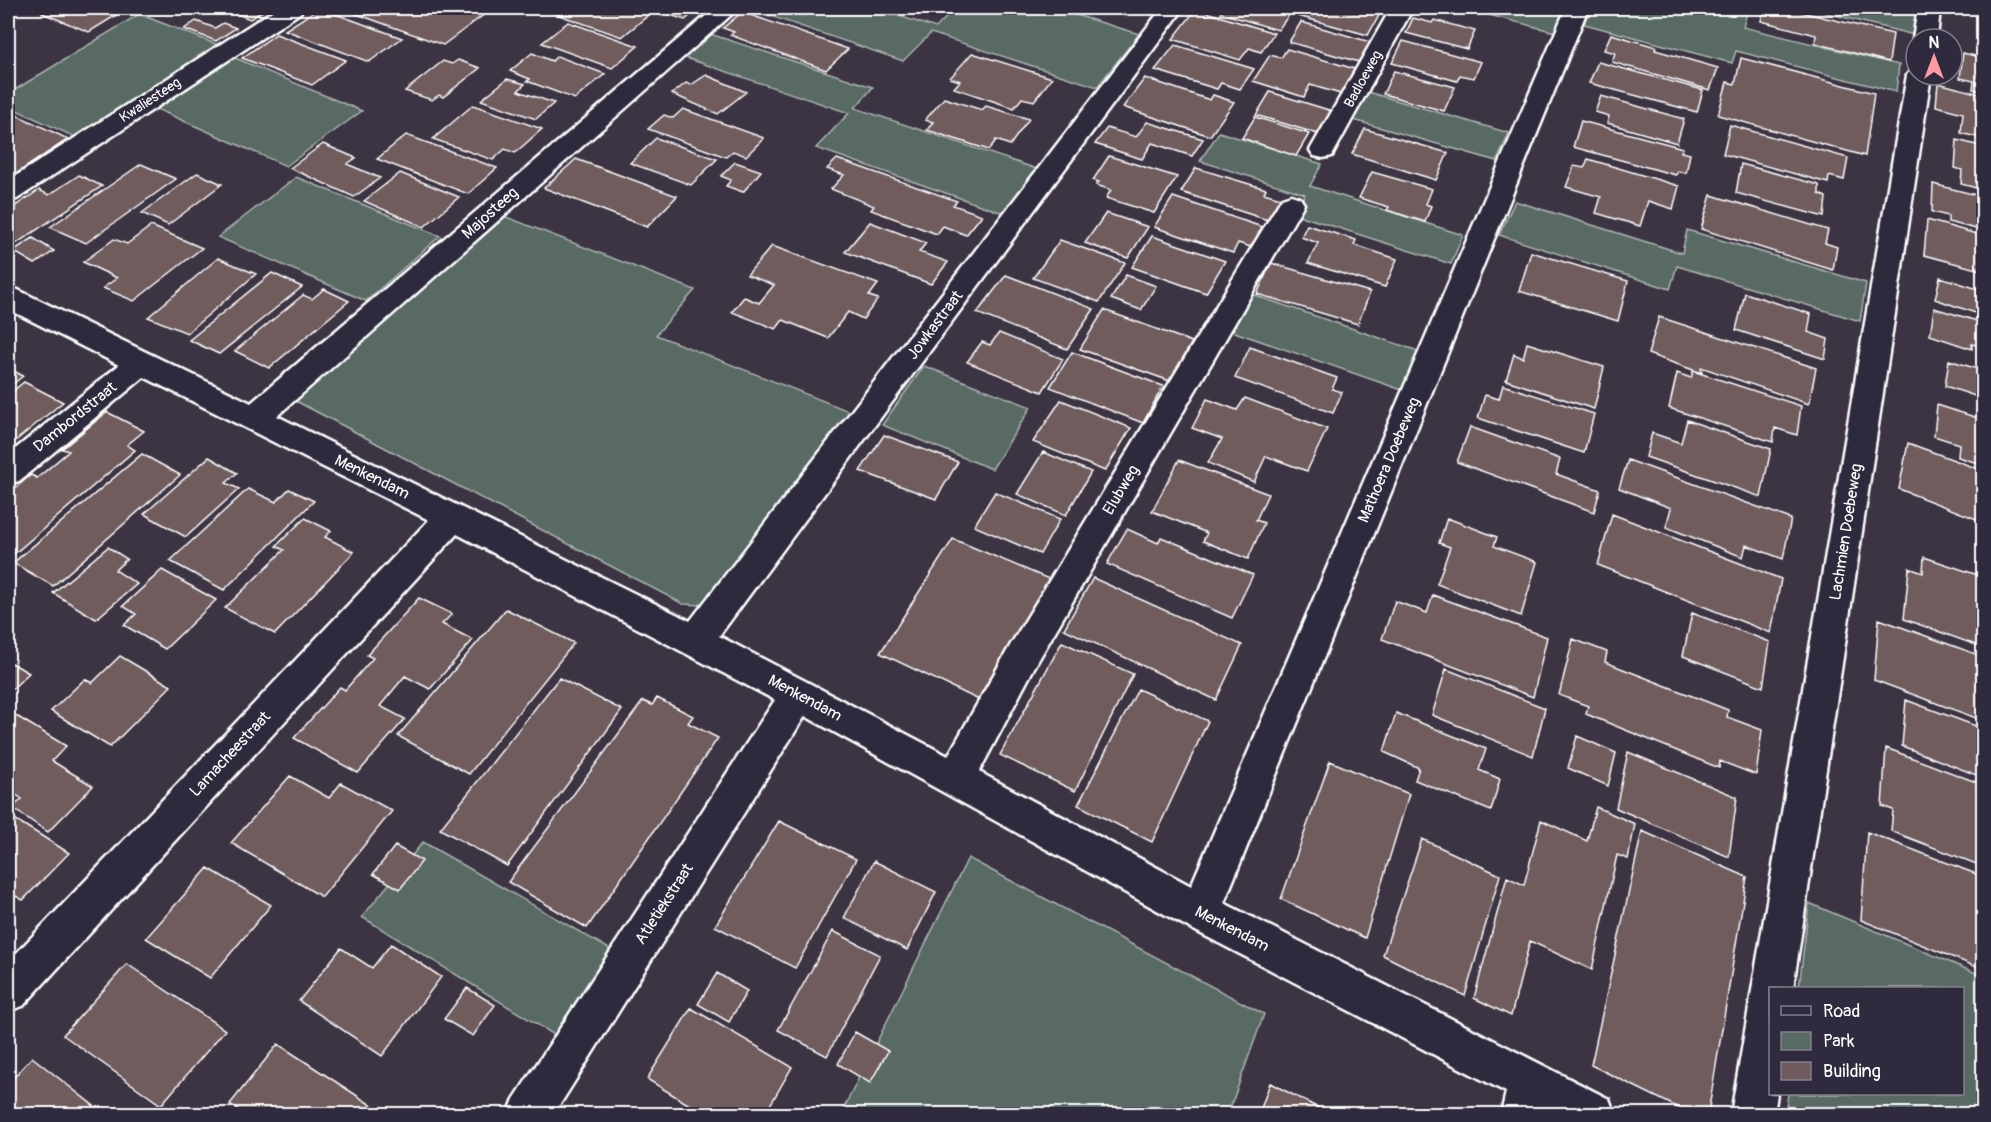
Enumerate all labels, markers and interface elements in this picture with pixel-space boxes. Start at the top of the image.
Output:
north arrow [1904,27,1964,87]
text: N [1929,33,1940,53]
street label: Badloeweg [1340,48,1386,110]
street label: Kwaliesteeg [116,74,184,126]
street label: Majosteeg [458,183,522,243]
street label: Jowkastraat [903,286,968,363]
street label: Dambordstraat [29,377,121,457]
street label: Mathoera Doebeweg [1354,394,1424,526]
street label: Menkendam [331,450,413,504]
street label: Elubweg [1098,461,1144,519]
street label: Lachmien Doebeweg [1825,462,1867,602]
street label: Menkendam [765,670,845,726]
street label: Lamacheestraat [185,707,275,801]
street label: Atletiekstraat [630,859,698,948]
street label: Menkendam [1191,902,1273,956]
legend [1769,987,1964,1095]
text: Road [1823,1000,1860,1023]
text: Park [1823,1030,1855,1053]
text: Building [1823,1060,1881,1083]

